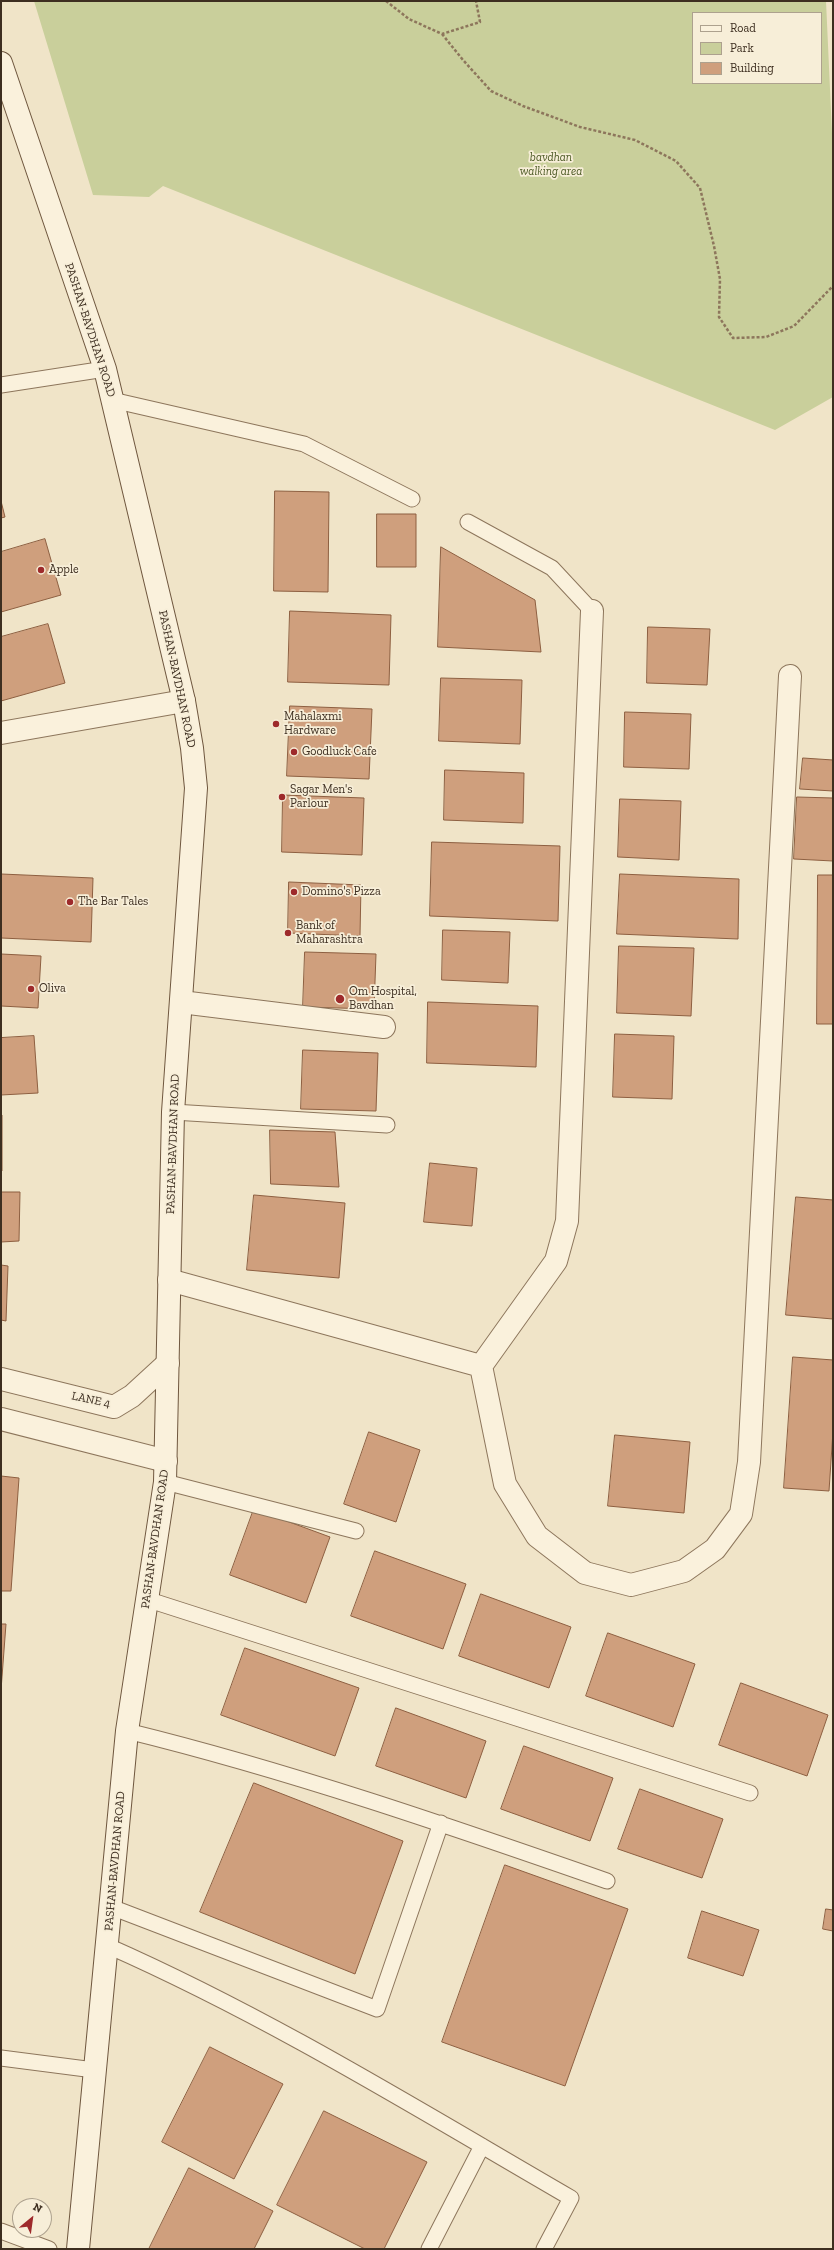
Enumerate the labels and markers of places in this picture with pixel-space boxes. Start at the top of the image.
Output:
place label: Apple [49,563,79,577]
marker: Apple [36,565,46,575]
place label: Mahalaxmi Hardware [284,710,342,738]
marker: Mahalaxmi Hardware [271,719,281,729]
place label: Goodluck Cafe [302,745,377,759]
marker: Goodluck Cafe [289,747,299,757]
place label: Sagar Men's Parlour [290,783,353,811]
marker: Sagar Men's Parlour [277,792,287,802]
place label: Domino's Pizza [302,885,381,899]
marker: Domino's Pizza [289,887,299,897]
place label: The Bar Tales [78,895,148,909]
marker: The Bar Tales [65,897,75,907]
place label: Bank of Maharashtra [296,919,363,947]
marker: Bank of Maharashtra [283,928,293,938]
place label: Oliva [39,982,66,996]
marker: Oliva [26,984,36,994]
place label: Om Hospital, Bavdhan [349,985,417,1013]
marker: Om Hospital, Bavdhan [334,993,346,1005]

